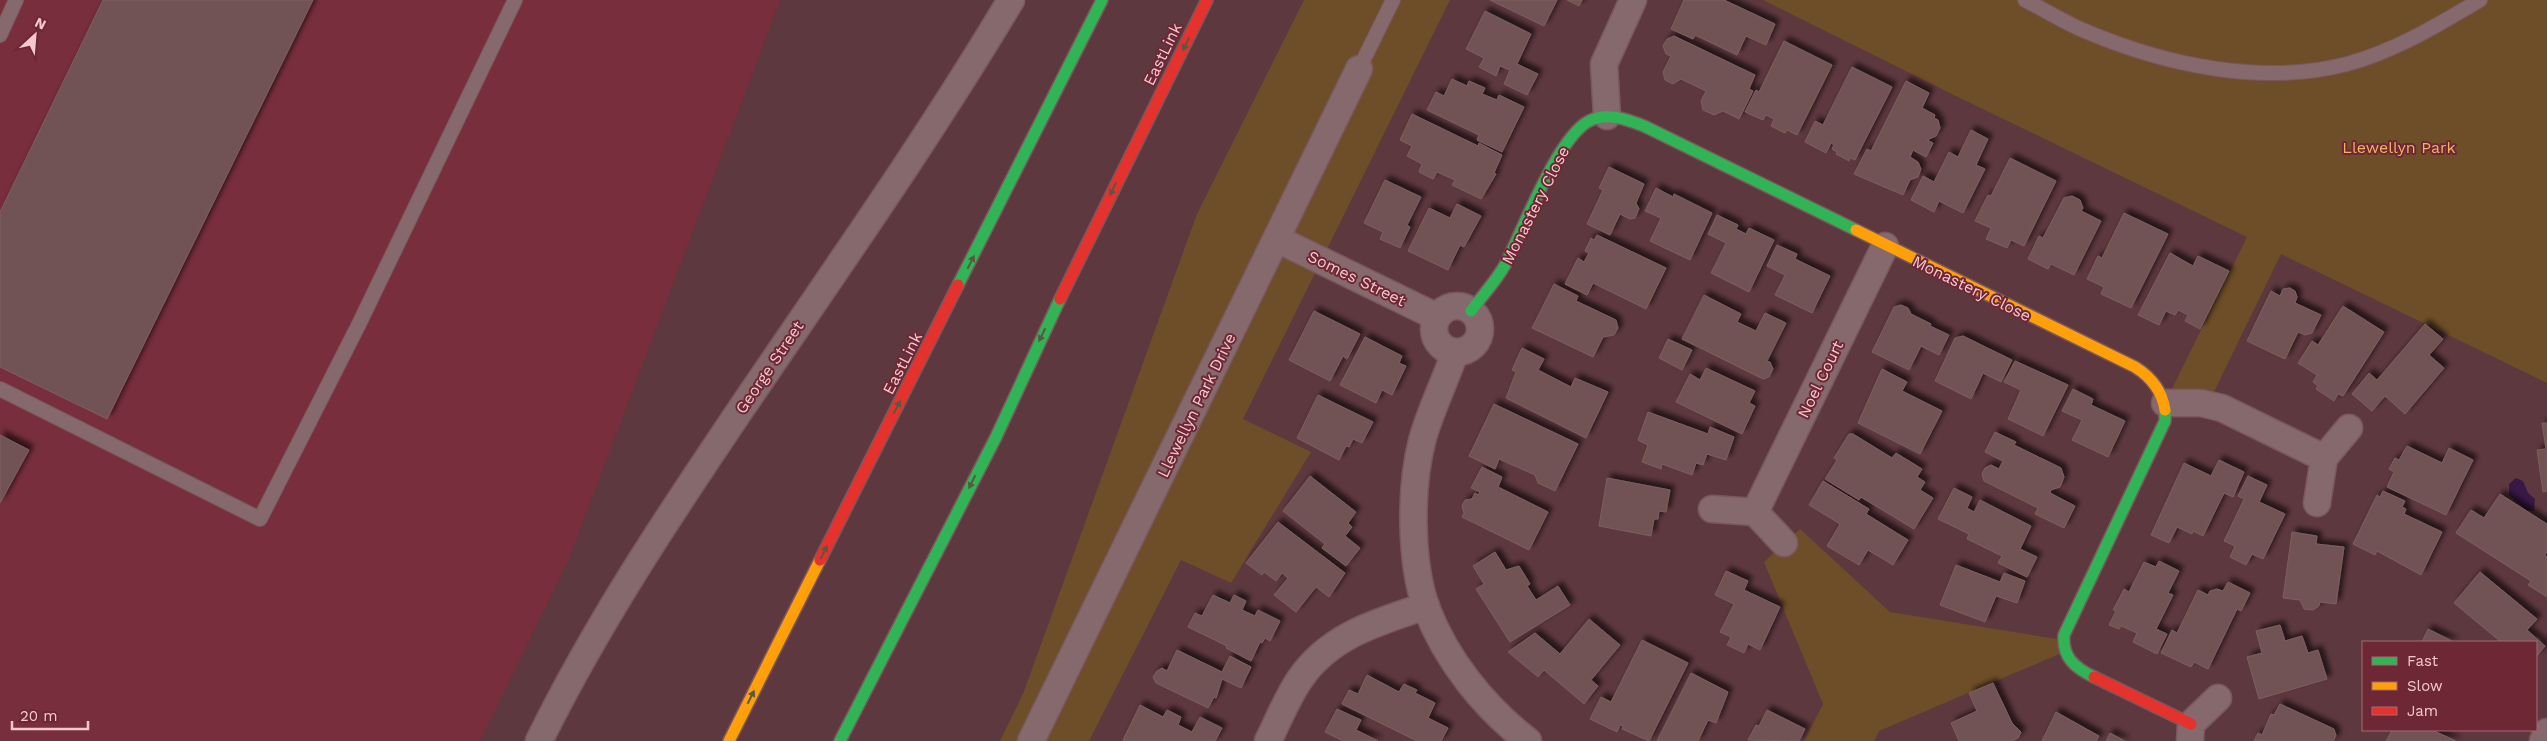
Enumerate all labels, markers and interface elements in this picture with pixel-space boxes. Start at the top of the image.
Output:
north arrow [10,10,60,60]
text: N [33,14,49,33]
street label: EastLink [1139,20,1186,89]
one-way arrow [1181,37,1189,51]
park label: Llewellyn Park [2342,138,2456,157]
street label: Monastery Close [1498,143,1573,267]
one-way arrow [1109,182,1117,197]
street label: Somes Street [1305,247,1409,310]
street label: Monastery Close [1909,252,2034,325]
one-way arrow [967,255,975,270]
street label: George Street [731,317,808,417]
one-way arrow [1038,328,1046,343]
street label: EastLink [879,329,926,397]
street label: Llewellyn Park Drive [1153,330,1240,480]
street label: Noel Court [1794,337,1847,421]
one-way arrow [893,400,902,415]
one-way arrow [968,475,976,489]
one-way arrow [820,545,828,560]
legend [2362,641,2537,731]
text: Fast [2407,652,2439,670]
text: Slow [2407,677,2443,695]
one-way arrow [747,690,755,705]
scale bar [12,698,89,730]
text: Jam [2407,702,2438,720]
text: 20 m [20,707,58,725]

